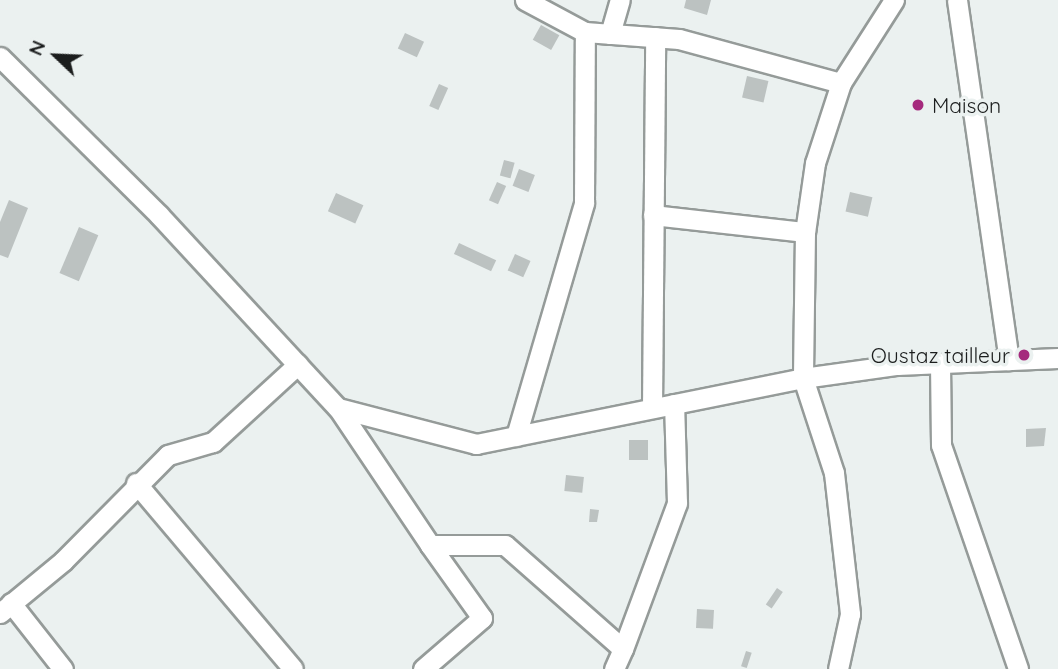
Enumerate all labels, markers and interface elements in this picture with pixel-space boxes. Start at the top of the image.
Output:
north arrow [21,21,91,91]
text: N [23,37,50,59]
place label: Maison [932,92,1001,118]
marker: Maison [910,97,926,113]
place label: Oustaz tailleur [871,342,1010,368]
marker: Oustaz tailleur [1016,347,1032,363]

